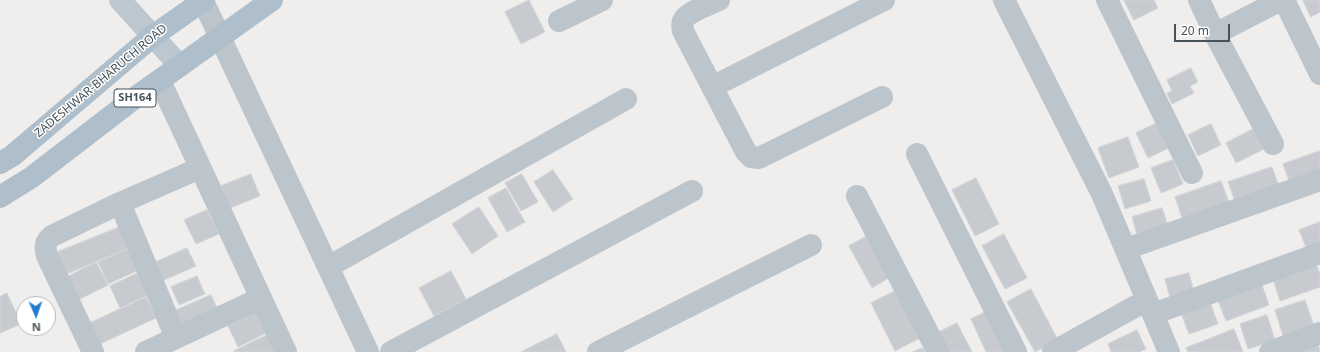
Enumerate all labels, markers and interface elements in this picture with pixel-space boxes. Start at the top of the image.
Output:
scale bar [1176,16,1232,42]
street label: ZADESHWAR-BHARUCH ROAD [32,21,170,141]
text: 20 m [1181,22,1209,39]
road number: SH164 [114,89,156,107]
north arrow [16,296,56,336]
text: N [32,320,41,335]

